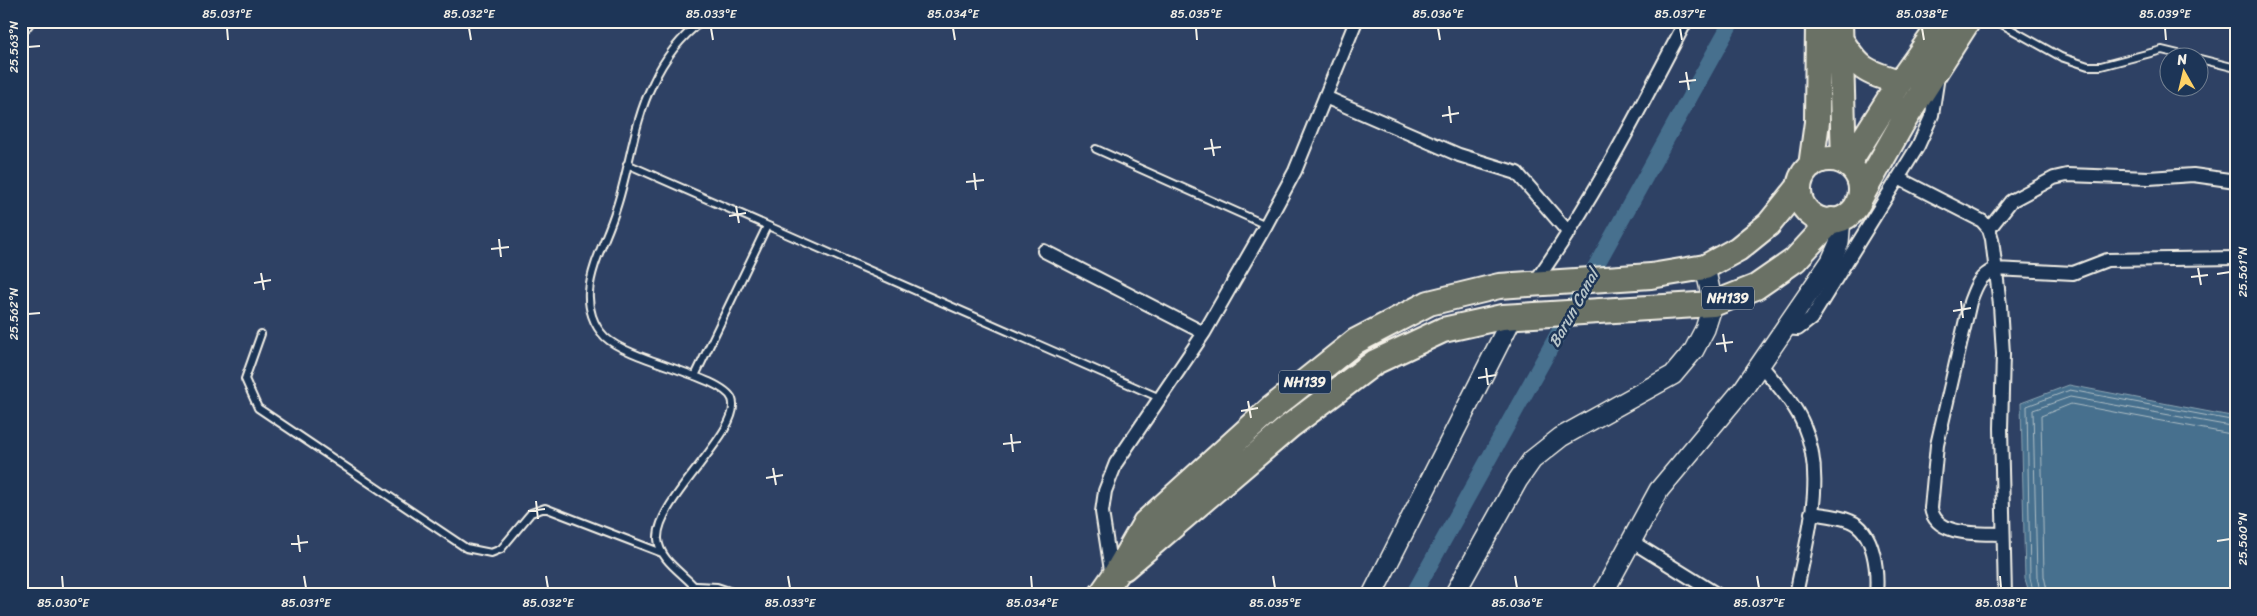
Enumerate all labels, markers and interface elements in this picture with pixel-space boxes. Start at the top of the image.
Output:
text: 85.031°E [202,3,253,25]
text: 85.032°E [443,3,496,25]
text: 85.033°E [686,3,738,25]
text: 85.034°E [927,3,980,25]
text: 85.035°E [1170,3,1223,25]
text: 85.036°E [1413,3,1465,25]
text: 85.037°E [1654,3,1707,25]
text: 85.038°E [1896,3,1949,25]
text: 85.039°E [2139,3,2192,25]
text: 25.563°N [3,20,25,73]
text: N [2175,47,2189,73]
north arrow [2160,48,2210,98]
text: 25.561°N [2232,246,2254,297]
water label: Barun Canal [1540,261,1608,353]
road number: NH139 [1702,286,1754,310]
text: 25.562°N [3,287,25,340]
road number: NH139 [1279,371,1331,394]
text: 25.560°N [2232,512,2254,566]
text: 85.030°E [37,592,90,614]
text: 85.031°E [281,592,332,614]
text: 85.032°E [522,592,575,614]
text: 85.033°E [765,592,817,614]
text: 85.034°E [1006,592,1059,614]
text: 85.035°E [1249,592,1302,614]
text: 85.036°E [1492,592,1544,614]
text: 85.037°E [1733,592,1786,614]
text: 85.038°E [1975,592,2028,614]

